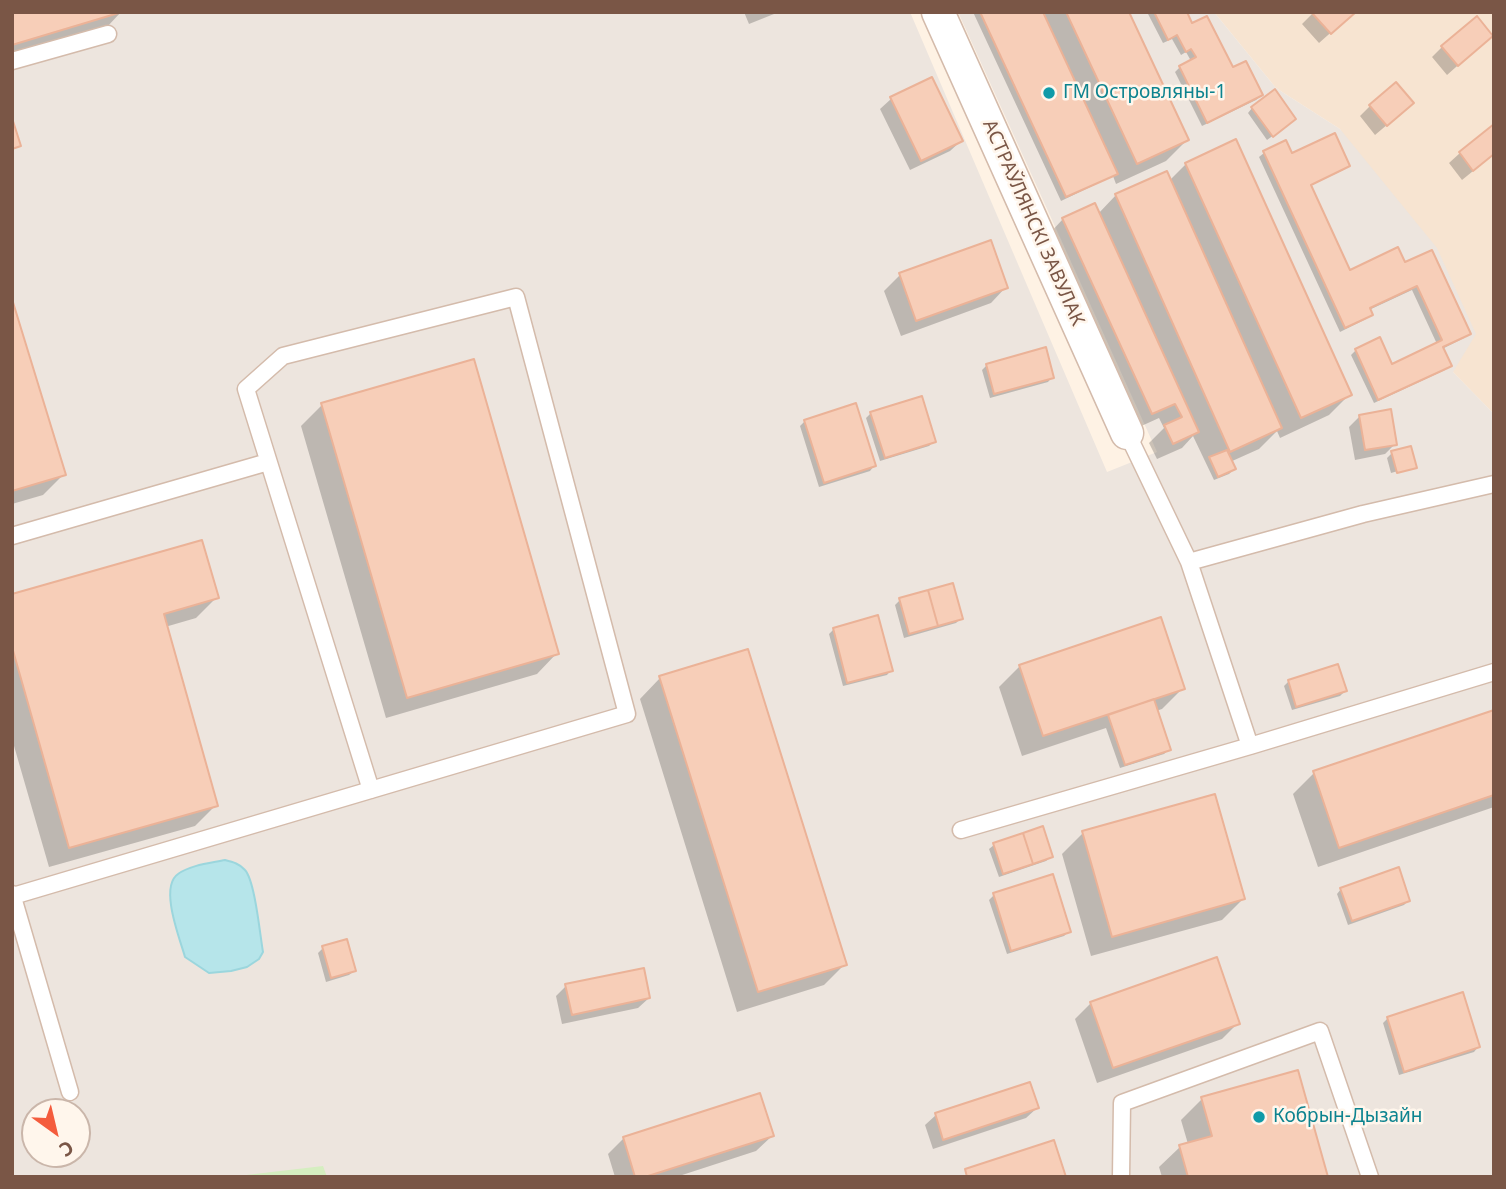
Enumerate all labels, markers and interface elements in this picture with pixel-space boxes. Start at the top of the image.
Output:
place label: ГМ Островляны-1 [1063,82,1226,104]
marker: ГМ Островляны-1 [1041,85,1057,101]
street label: АСТРАЎЛЯНСКІ ЗАВУЛАК [977,116,1089,330]
north arrow [21,1098,91,1168]
place label: Кобрын-Дызайн [1273,1106,1422,1128]
marker: Кобрын-Дызайн [1251,1109,1267,1125]
text: С [54,1135,79,1163]

